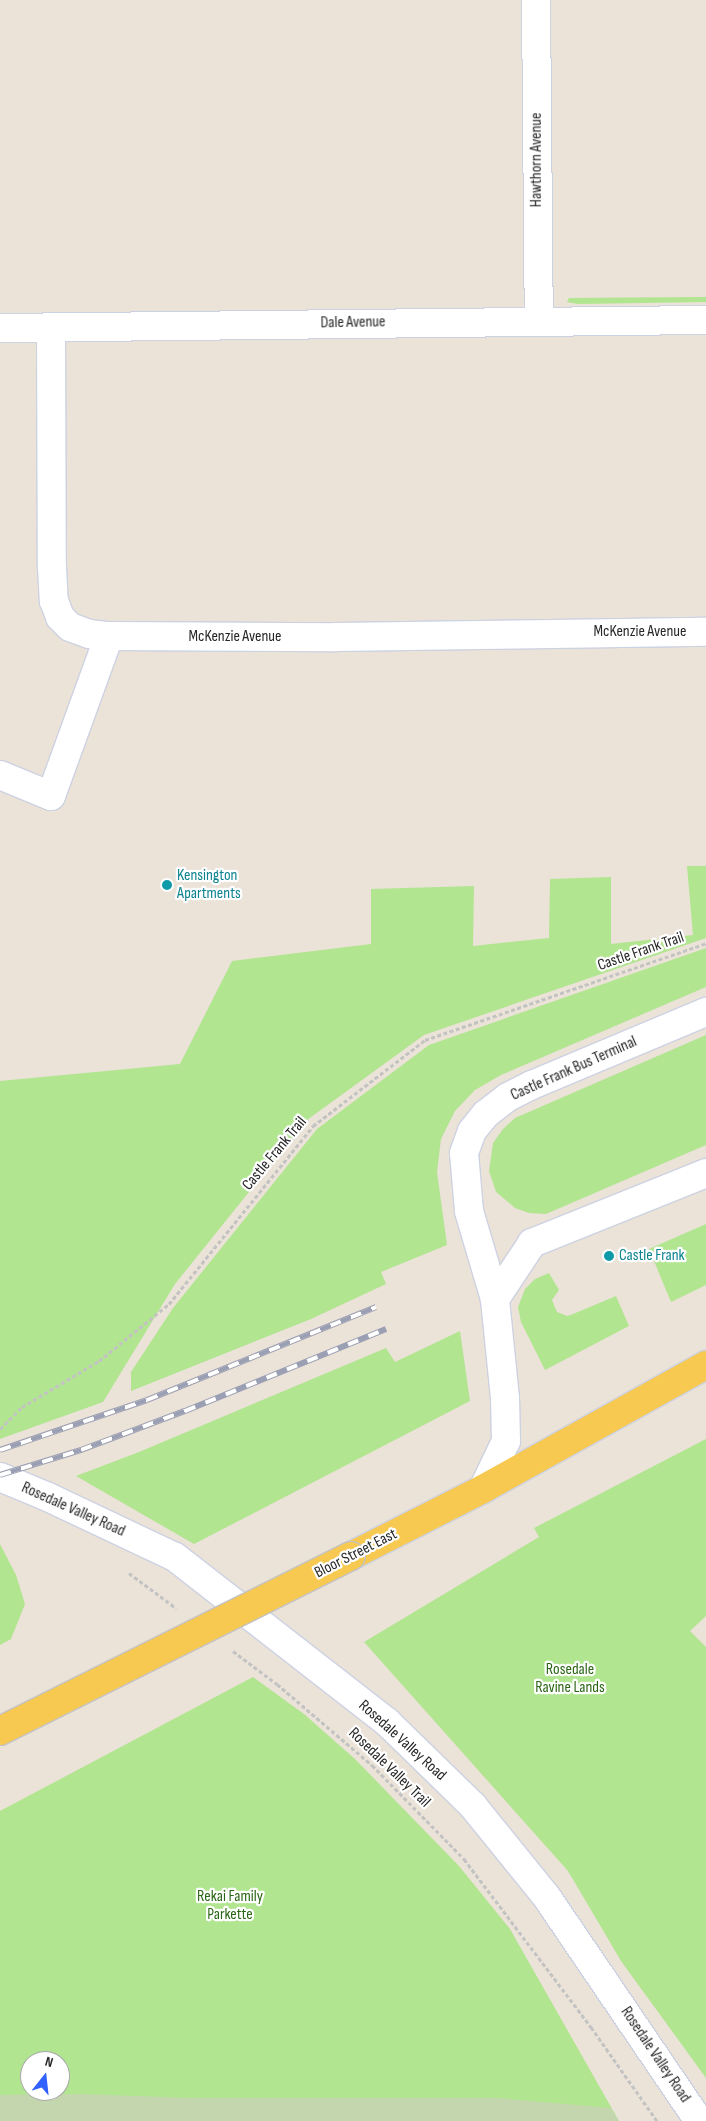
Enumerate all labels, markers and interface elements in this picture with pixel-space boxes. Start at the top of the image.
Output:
street label: Hawthorn Avenue [527,113,547,207]
street label: Dale Avenue [320,313,386,333]
street label: McKenzie Avenue [594,622,686,642]
street label: McKenzie Avenue [189,627,281,647]
place label: Kensington Apartments [177,866,241,904]
marker: Kensington Apartments [161,879,173,891]
street label: Castle Frank Trail [595,928,687,976]
street label: Castle Frank Bus Terminal [508,1033,640,1105]
street label: Castle Frank Trail [239,1113,311,1195]
place label: Castle Frank [619,1246,685,1266]
marker: Castle Frank [603,1250,615,1262]
street label: Rosedale Valley Road [18,1479,128,1541]
street label: Bloor Street East [312,1525,400,1583]
park label: Rosedale Ravine Lands [535,1660,605,1698]
street label: Rosedale Valley Road [354,1697,450,1785]
street label: Rosedale Valley Trail [344,1724,434,1812]
park label: Rekai Family Parkette [197,1887,263,1925]
street label: Rosedale Valley Road [616,2003,694,2107]
north arrow [20,2051,70,2101]
text: N [43,2053,55,2071]

